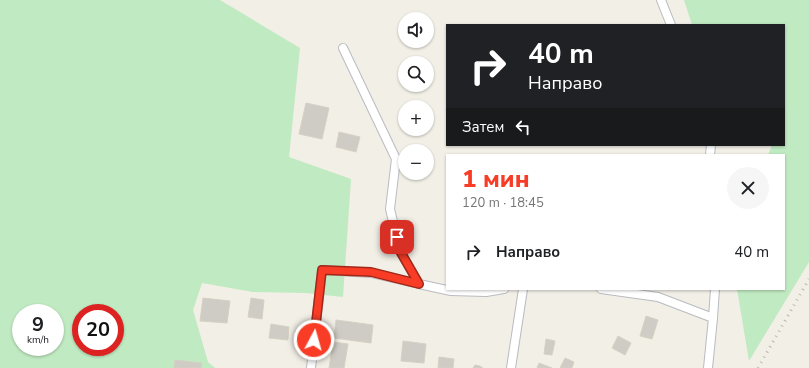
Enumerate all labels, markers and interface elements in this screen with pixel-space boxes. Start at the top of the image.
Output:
map controls [398,12,434,180]
button: sound [398,12,434,48]
text: 40 m [528,35,594,73]
icon: right [462,40,514,92]
button: search [398,56,434,92]
text: Направо [528,71,602,95]
button: + [398,100,434,136]
icon: left [512,116,534,138]
text: Затем [462,117,504,137]
button: − [398,144,434,180]
text: 1 мин [462,163,530,195]
button: close [727,167,769,209]
text: 120 m · 18:45 [462,194,544,212]
pin [380,220,414,254]
icon: arrive [386,226,408,248]
icon: right [462,241,484,263]
text: Направо [496,242,560,262]
text: 40 m [734,242,769,262]
speed limit sign: 20 [72,304,124,356]
text: 9 [32,311,44,338]
position arrow [293,319,335,361]
text: km/h [27,333,49,347]

